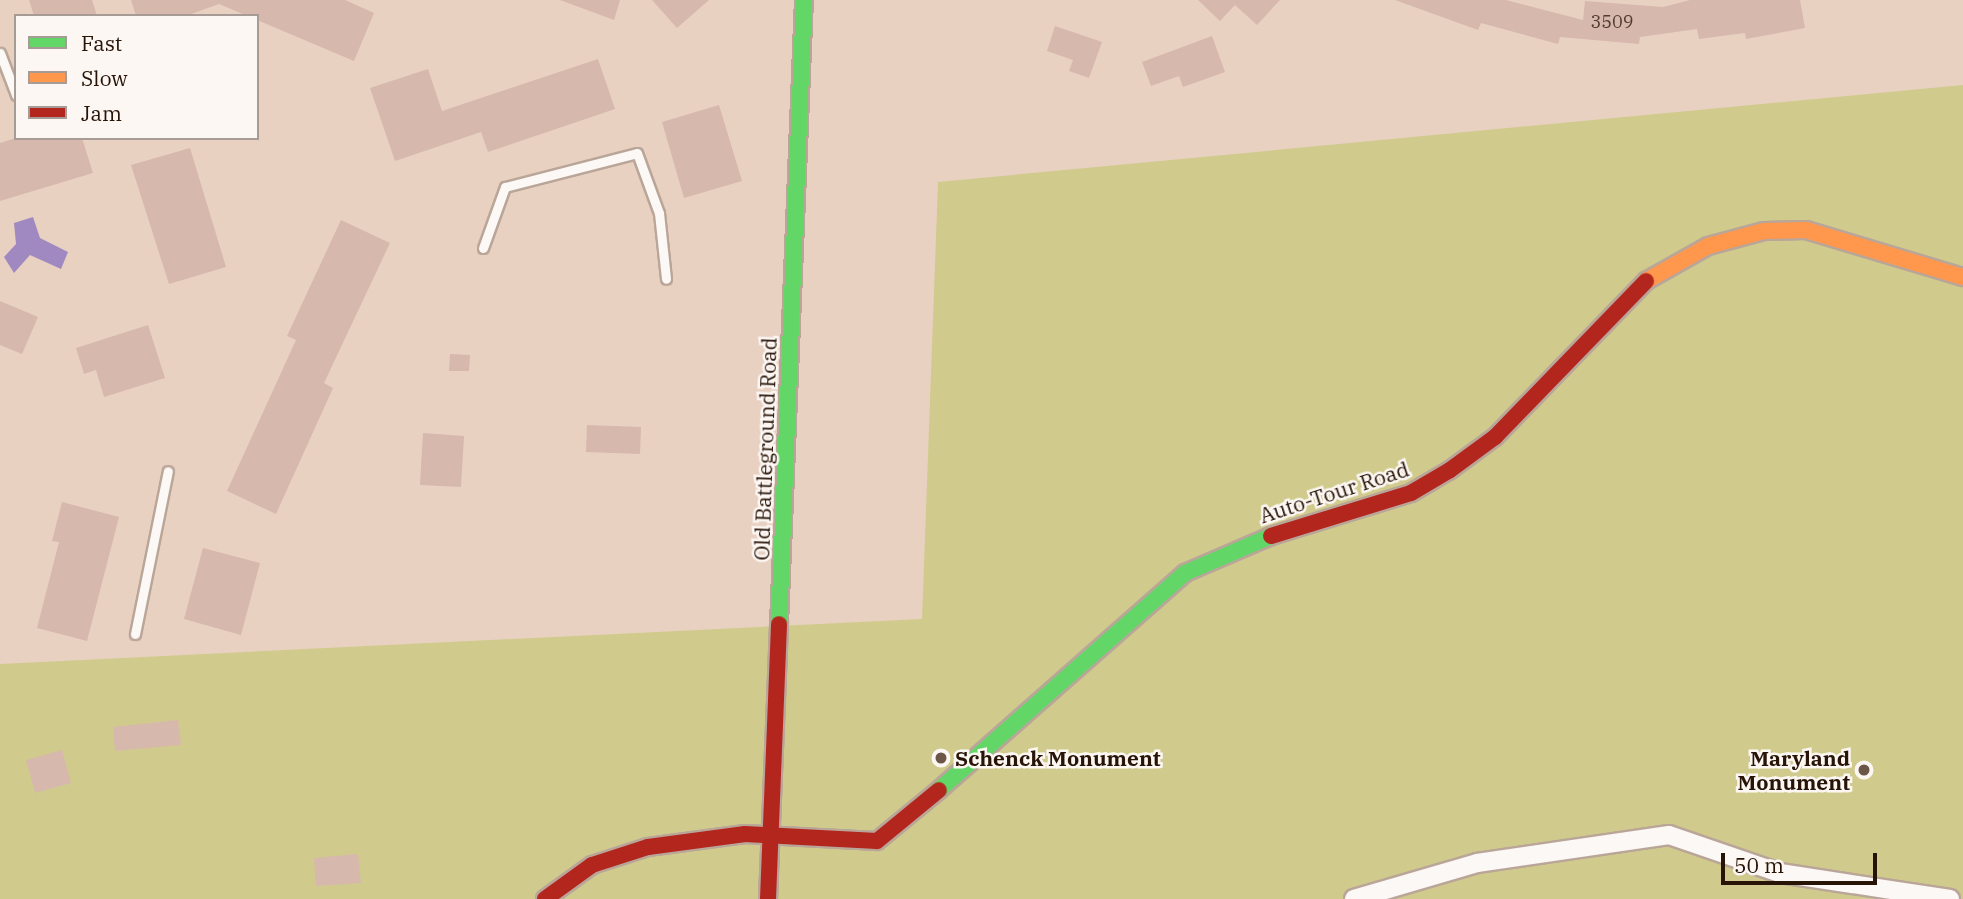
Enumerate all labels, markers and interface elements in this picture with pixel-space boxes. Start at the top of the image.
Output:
house number: 3509 [1590,11,1634,33]
legend [14,14,259,140]
text: Fast [81,29,122,57]
text: Slow [81,64,128,92]
text: Jam [81,99,122,127]
street label: Old Battleground Road [749,337,781,561]
street label: Auto-Tour Road [1256,456,1412,528]
place label: Schenck Monument [955,745,1161,771]
place label: Maryland Monument [1737,745,1850,795]
marker: Schenck Monument [933,750,949,766]
marker: Maryland Monument [1856,762,1872,778]
scale bar [1725,839,1881,883]
text: 50 m [1734,851,1784,879]

